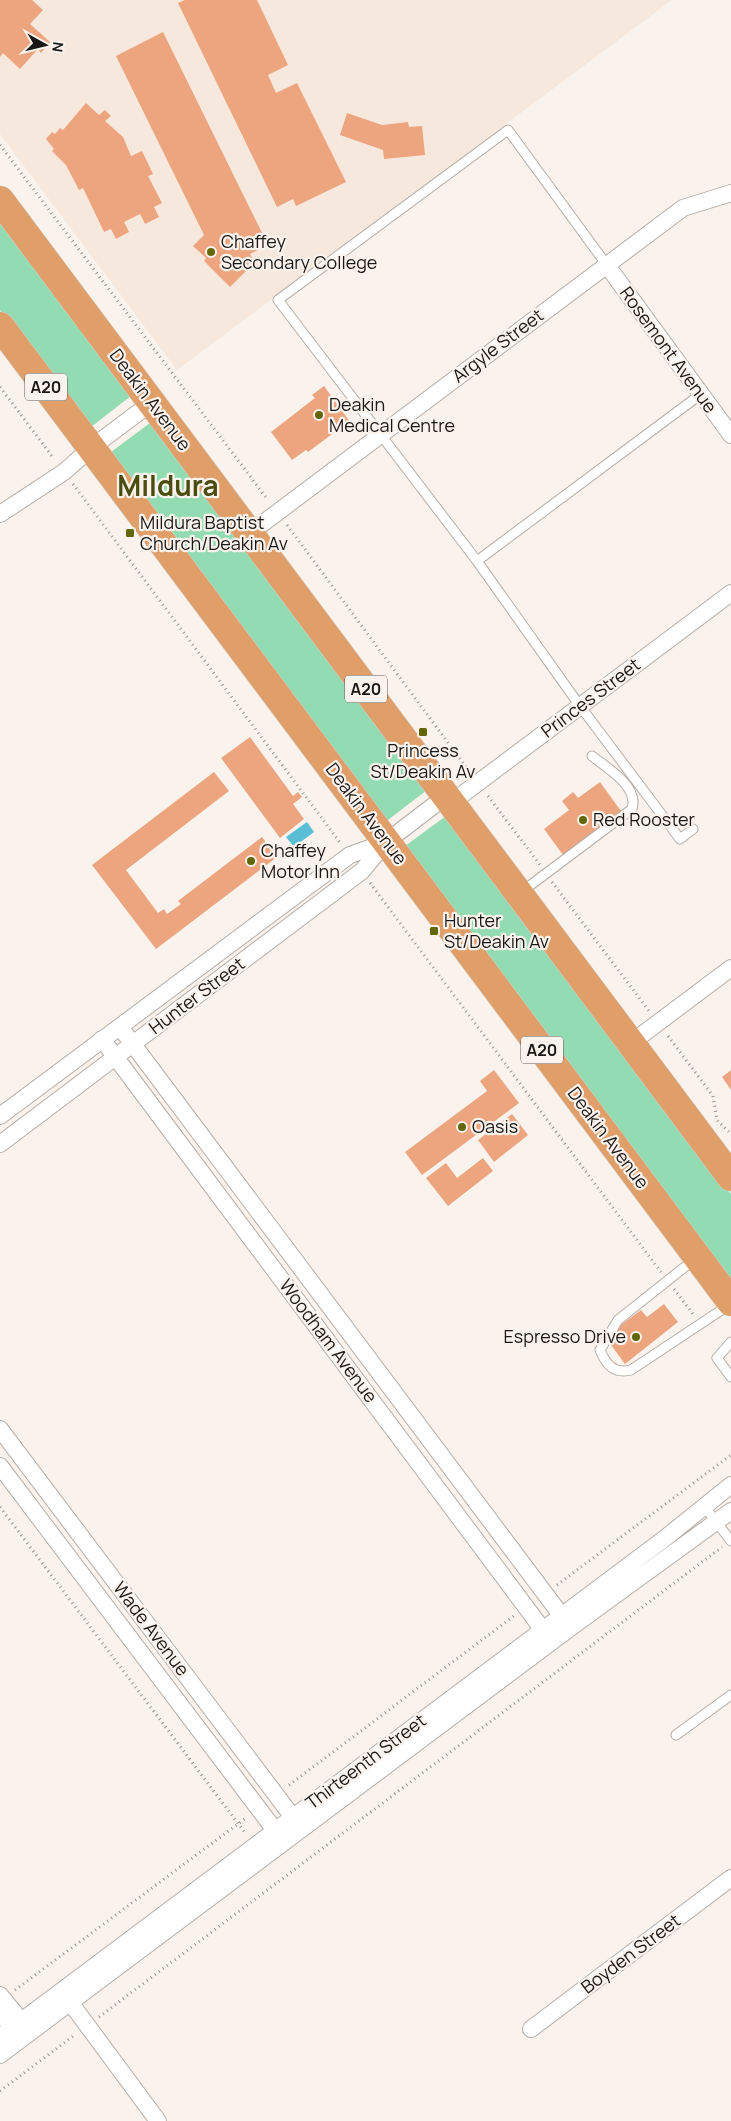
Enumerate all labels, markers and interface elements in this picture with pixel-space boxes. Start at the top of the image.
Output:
north arrow [20,20,70,70]
text: N [48,41,68,53]
place label: Chaffey Secondary College [221,229,377,274]
marker: Chaffey Secondary College [205,246,217,258]
street label: Rosemont Avenue [615,281,723,417]
street label: Argyle Street [447,303,548,388]
street label: Deakin Avenue [105,344,197,455]
road number: A20 [25,374,67,401]
place label: Deakin Medical Centre [329,392,455,437]
marker: Deakin Medical Centre [313,409,325,421]
district label: Mildura [117,466,219,504]
place label: Mildura Baptist Church/Deakin Av [140,510,288,555]
marker: Mildura Baptist Church/Deakin Av [124,527,136,539]
street label: Princes Street [536,652,645,742]
road number: A20 [345,676,387,702]
marker: Princess St/Deakin Av [417,726,429,738]
place label: Princess St/Deakin Av [371,738,475,783]
street label: Deakin Avenue [321,758,413,869]
place label: Red Rooster [593,807,696,831]
marker: Red Rooster [577,814,589,826]
place label: Chaffey Motor Inn [261,838,340,883]
marker: Chaffey Motor Inn [245,855,257,867]
place label: Hunter St/Deakin Av [444,908,549,953]
marker: Hunter St/Deakin Av [428,925,440,937]
street label: Hunter Street [144,951,249,1039]
road number: A20 [521,1036,563,1064]
street label: Deakin Avenue [563,1082,655,1193]
place label: Oasis [472,1114,518,1138]
marker: Oasis [456,1121,468,1133]
street label: Woodham Avenue [274,1274,383,1407]
place label: Espresso Drive [504,1324,626,1348]
marker: Espresso Drive [630,1331,642,1343]
street label: Wade Avenue [108,1576,195,1681]
street label: Thirteenth Street [300,1708,430,1814]
street label: Boyden Street [576,1908,685,1998]

